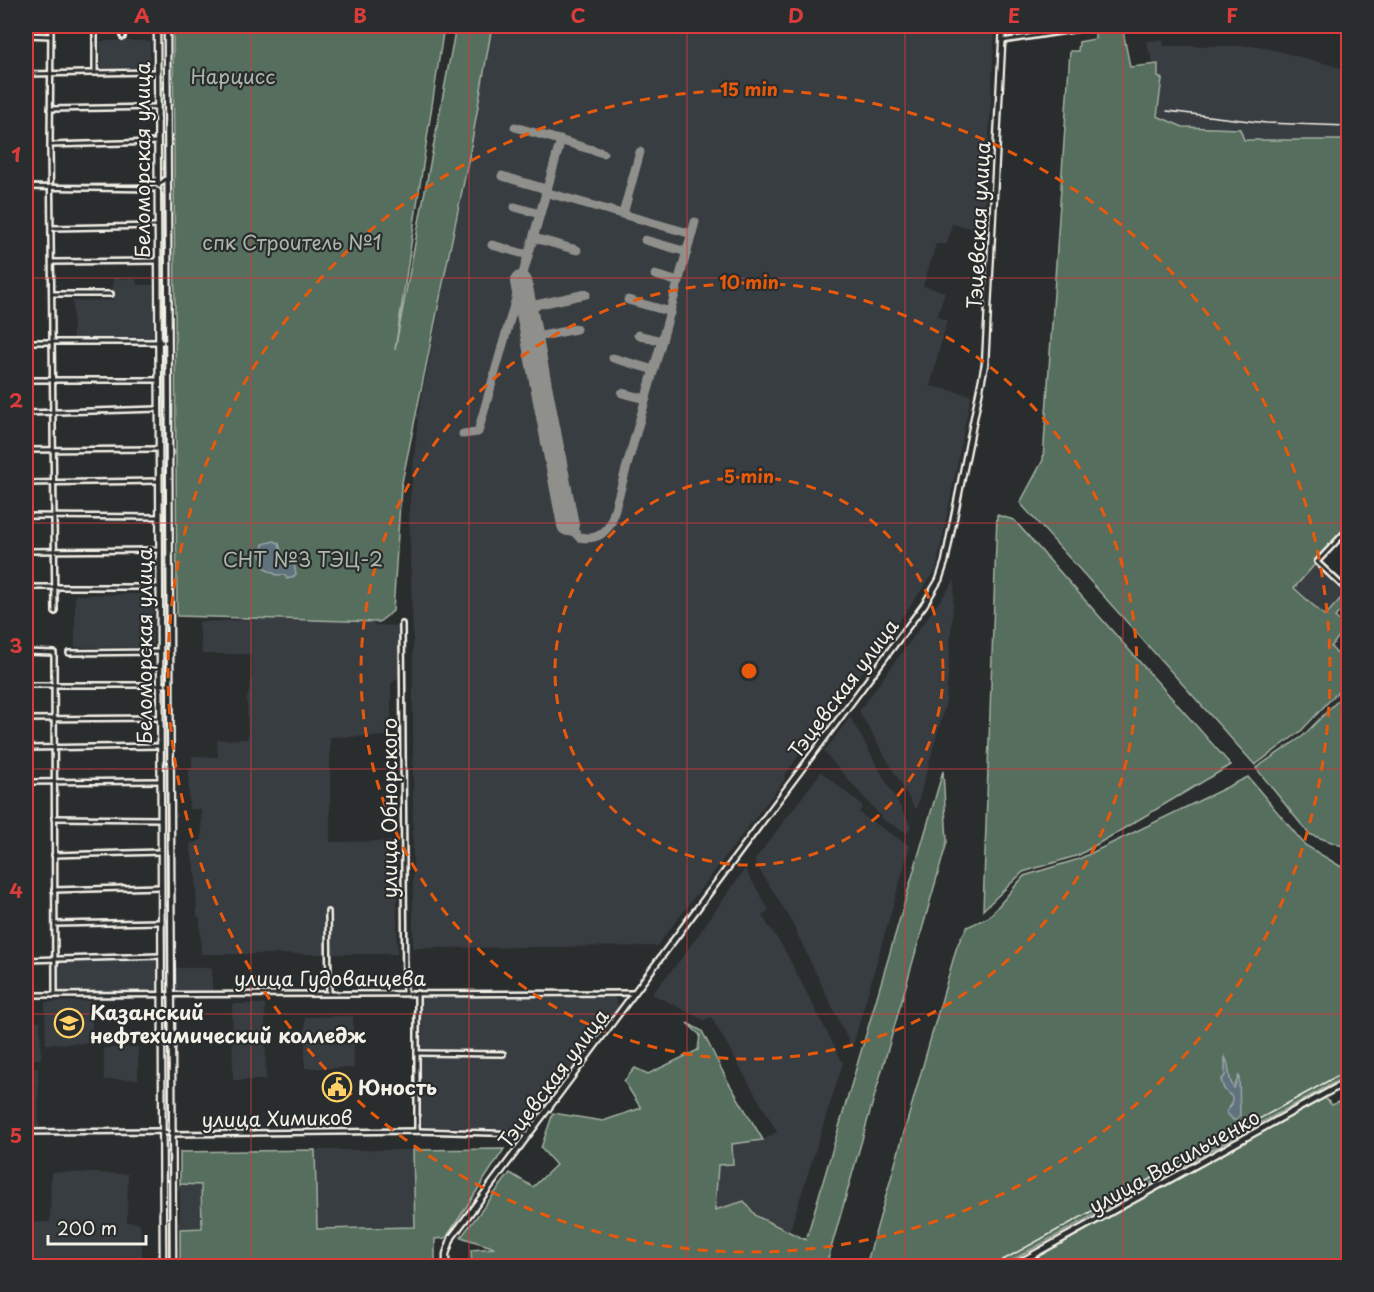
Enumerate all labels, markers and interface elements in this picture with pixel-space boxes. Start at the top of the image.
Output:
text: A [134,0,150,30]
text: B [353,0,367,30]
text: C [570,0,586,30]
text: D [788,0,804,30]
text: E [1008,0,1020,30]
text: F [1226,0,1238,30]
street label: Беломорская улица [127,61,157,258]
park label: Нарцисс [190,61,276,91]
text: 15 min [720,75,778,102]
text: 1 [11,139,21,169]
street label: Тэцевская улица [959,140,997,310]
park label: спк Строитель №1 [202,227,382,257]
text: 10 min [719,268,779,295]
text: 2 [9,385,23,415]
text: 5 min [724,462,774,489]
park label: СНТ №3 ТЭЦ-2 [223,544,383,574]
street label: Беломорская улица [129,547,159,744]
street label: Тэцевская улица [781,612,906,764]
text: 3 [9,630,23,660]
centre of rings [739,661,759,681]
street label: улица Обнорского [374,718,404,898]
text: 4 [9,875,23,905]
street label: улица Гудованцева [234,963,427,993]
place label: Казанский нефтехимический колледж [90,997,366,1050]
street label: Тэцевская улица [491,1002,616,1154]
school or university icon: Казанский нефтехимический колледж [53,1007,85,1039]
public building icon: Юность [321,1071,353,1103]
place label: Юность [358,1072,437,1102]
street label: улица Химиков [201,1102,353,1134]
street label: улица Васильченко [1083,1102,1265,1220]
text: 5 [10,1120,22,1150]
scale bar [48,1208,146,1246]
text: 200 m [57,1214,117,1241]

